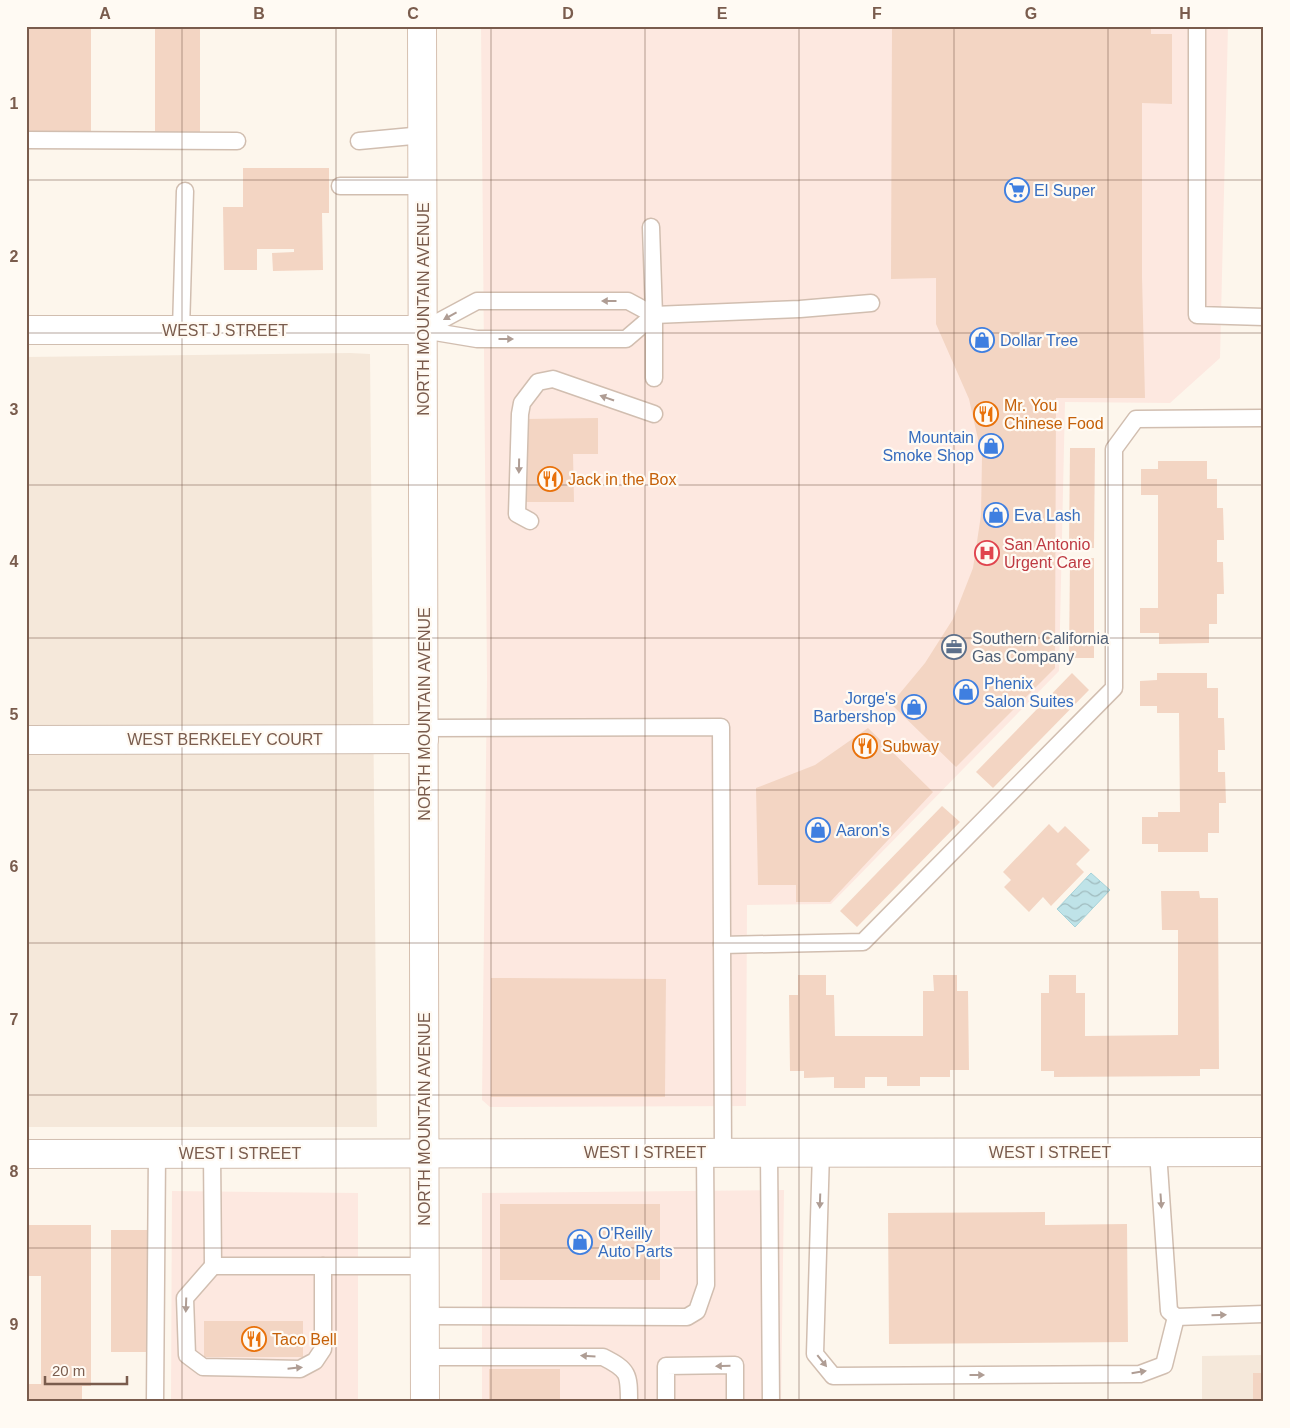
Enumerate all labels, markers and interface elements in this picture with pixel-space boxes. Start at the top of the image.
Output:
text: A [99,5,111,22]
text: B [253,5,265,22]
text: C [407,5,419,22]
text: D [562,5,574,22]
text: E [717,5,728,22]
text: F [872,5,882,22]
text: G [1025,5,1037,22]
text: H [1179,5,1191,22]
text: 1 [10,95,19,112]
supermarket icon: El Super [1004,177,1030,203]
place label: El Super [1034,182,1096,199]
street label: NORTH MOUNTAIN AVENUE [415,202,432,416]
text: 2 [10,248,19,265]
one-way arrow [601,297,617,305]
one-way arrow [444,311,457,320]
street label: WEST J STREET [162,322,288,339]
shop icon: Dollar Tree [969,327,995,353]
place label: Dollar Tree [1000,332,1078,349]
one-way arrow [499,335,515,343]
one-way arrow [600,394,615,401]
place label: Mr. You Chinese Food [1004,397,1104,432]
text: 3 [10,401,19,418]
restaurant icon: Mr. You Chinese Food [973,401,999,427]
place label: Mountain Smoke Shop [882,429,974,464]
shop icon: Mountain Smoke Shop [978,433,1004,459]
one-way arrow [514,458,522,474]
restaurant icon: Jack in the Box [537,466,563,492]
place label: Jack in the Box [568,471,677,488]
shop icon: Eva Lash [983,502,1009,528]
place label: Eva Lash [1014,507,1081,524]
place label: San Antonio Urgent Care [1004,536,1091,571]
hospital icon: San Antonio Urgent Care [974,540,1000,566]
text: 4 [10,553,19,570]
street label: NORTH MOUNTAIN AVENUE [416,607,433,821]
place label: Southern California Gas Company [972,630,1109,665]
office icon: Southern California Gas Company [941,634,967,660]
place label: Phenix Salon Suites [984,675,1074,710]
shop icon: Phenix Salon Suites [953,679,979,705]
place label: Jorge's Barbershop [813,690,896,725]
shop icon: Jorge's Barbershop [901,694,927,720]
text: 5 [10,706,19,723]
street label: WEST BERKELEY COURT [127,731,323,748]
restaurant icon: Subway [852,733,878,759]
place label: Subway [882,738,939,755]
shop icon: Aaron's [805,817,831,843]
place label: Aaron's [836,822,890,839]
text: 6 [10,858,19,875]
text: 7 [10,1011,19,1028]
street label: NORTH MOUNTAIN AVENUE [416,1012,433,1226]
street label: WEST I STREET [584,1144,706,1161]
street label: WEST I STREET [989,1144,1111,1161]
street label: WEST I STREET [179,1145,301,1162]
text: 8 [10,1163,19,1180]
one-way arrow [815,1193,823,1209]
one-way arrow [1157,1193,1165,1209]
place label: O'Reilly Auto Parts [598,1225,673,1260]
shop icon: O'Reilly Auto Parts [567,1229,593,1255]
one-way arrow [182,1298,190,1314]
one-way arrow [1211,1311,1227,1319]
text: 9 [10,1316,19,1333]
restaurant icon: Taco Bell [241,1326,267,1352]
place label: Taco Bell [272,1331,337,1348]
one-way arrow [580,1352,596,1360]
scale bar [45,1353,128,1385]
one-way arrow [816,1355,827,1368]
text: 20 m [52,1362,85,1379]
one-way arrow [715,1362,731,1370]
one-way arrow [288,1363,304,1371]
one-way arrow [1132,1368,1148,1376]
one-way arrow [969,1371,985,1379]

